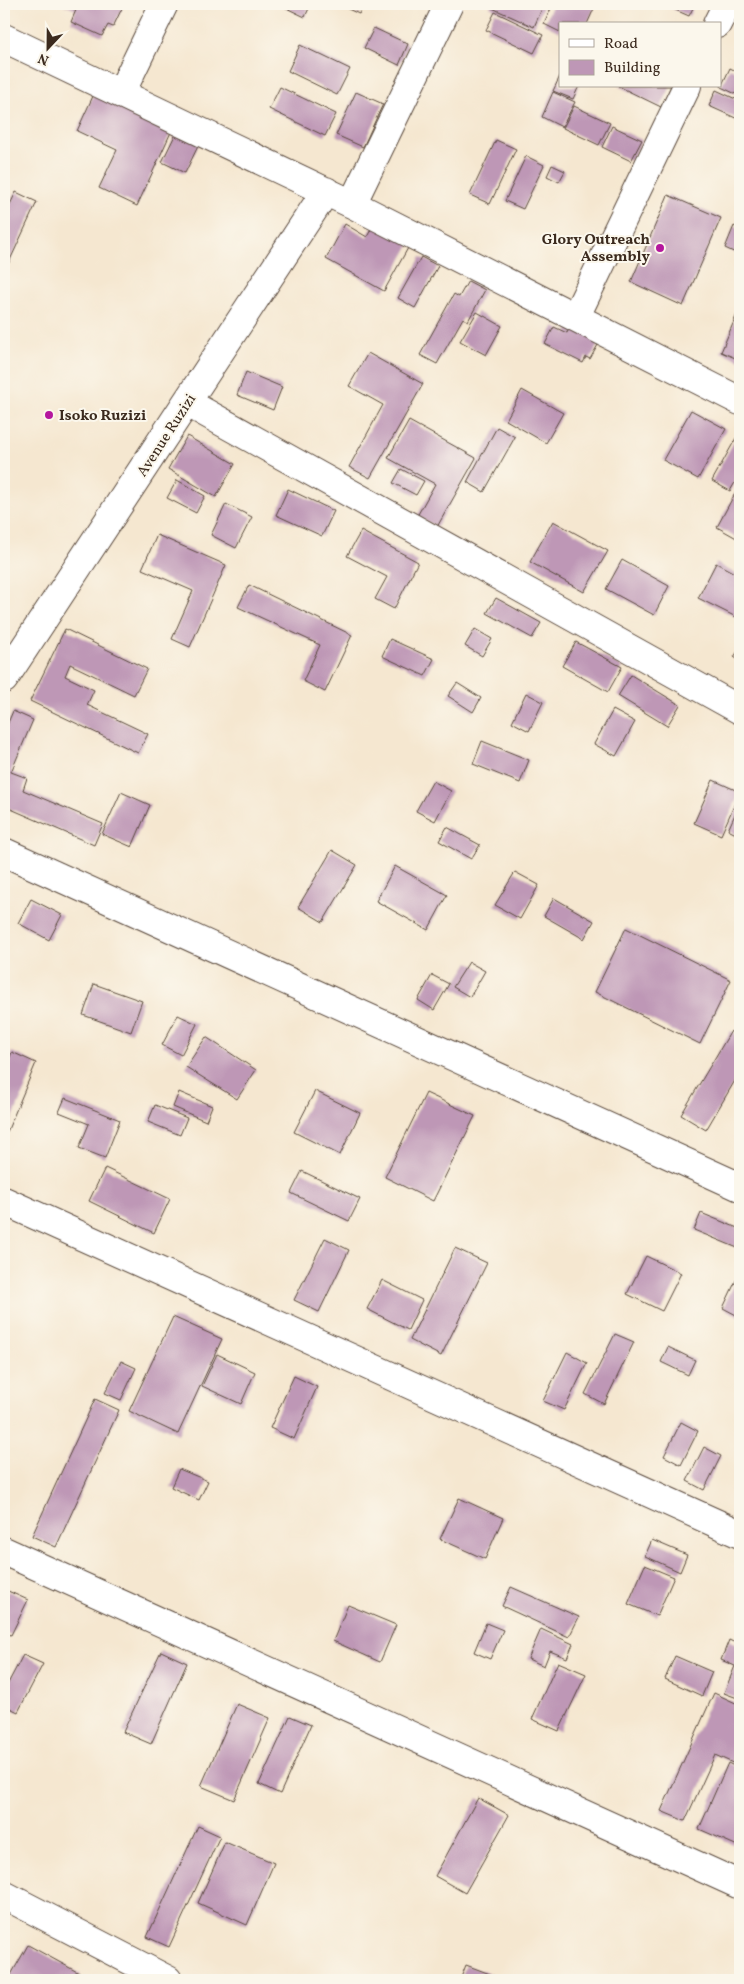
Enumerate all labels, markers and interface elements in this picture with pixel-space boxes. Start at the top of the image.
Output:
north arrow [22,22,72,72]
legend [559,22,722,88]
text: Road [604,34,638,55]
text: N [35,48,52,69]
text: Building [604,58,661,79]
place label: Glory Outreach Assembly [542,230,651,268]
marker: Glory Outreach Assembly [654,242,666,254]
street label: Avenue Ruzizi [133,390,202,481]
place label: Isoko Ruzizi [59,406,146,427]
marker: Isoko Ruzizi [43,409,55,421]

